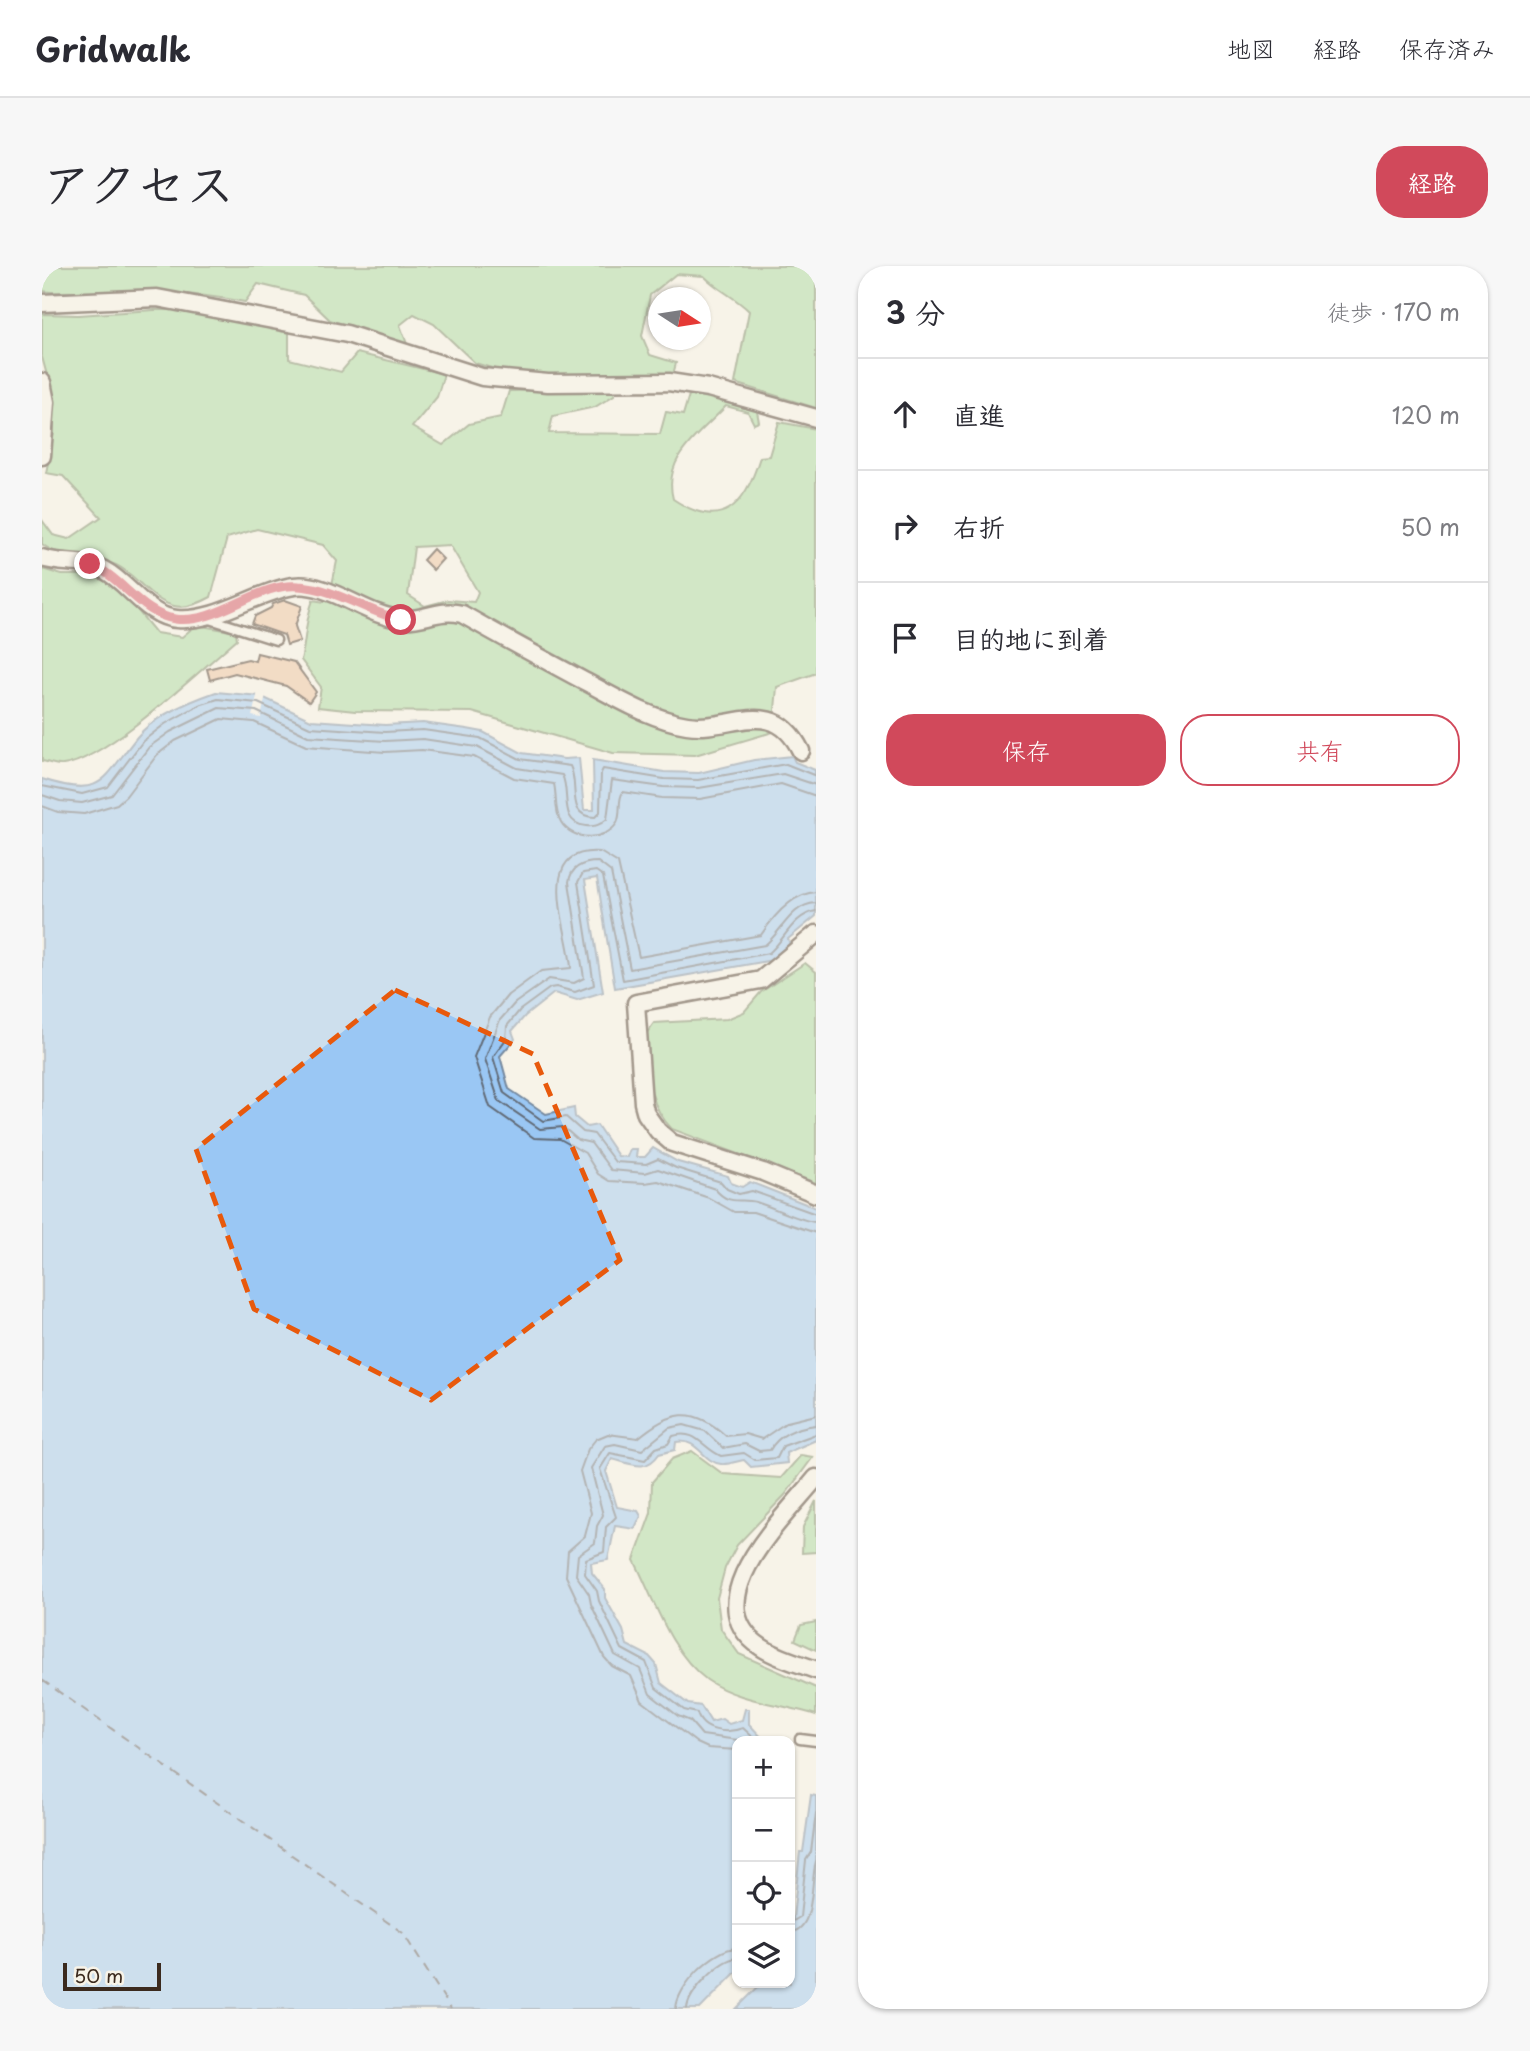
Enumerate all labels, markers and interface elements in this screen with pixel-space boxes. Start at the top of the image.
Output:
text: Gridwalk [35,23,191,73]
text: 地図 [1227,30,1275,66]
text: 経路 [1313,30,1361,66]
text: 保存済み [1399,30,1495,66]
text: アクセス [42,145,235,219]
button: 経路 [1376,146,1488,218]
north arrow [648,287,711,350]
text: 3 分 [886,289,945,334]
text: 徒歩 · 170 m [1327,294,1460,329]
icon: ahead [886,395,924,433]
text: 直進 [953,395,1005,434]
text: 120 m [1392,397,1460,432]
icon: right [886,507,924,545]
text: 右折 [953,507,1005,546]
text: 50 m [1400,509,1460,544]
route end [74,548,105,579]
route start [385,604,416,635]
icon: arrive [886,619,924,657]
text: 目的地に到着 [953,619,1109,658]
button: 保存 [886,714,1166,786]
button: 共有 [1180,714,1460,786]
map controls [732,1736,795,1988]
button: + [732,1736,795,1799]
button: − [732,1799,795,1862]
button: locate [732,1862,795,1925]
button: layers [732,1925,795,1988]
scale bar [63,1960,161,1992]
text: 50 m [74,1961,123,1989]

